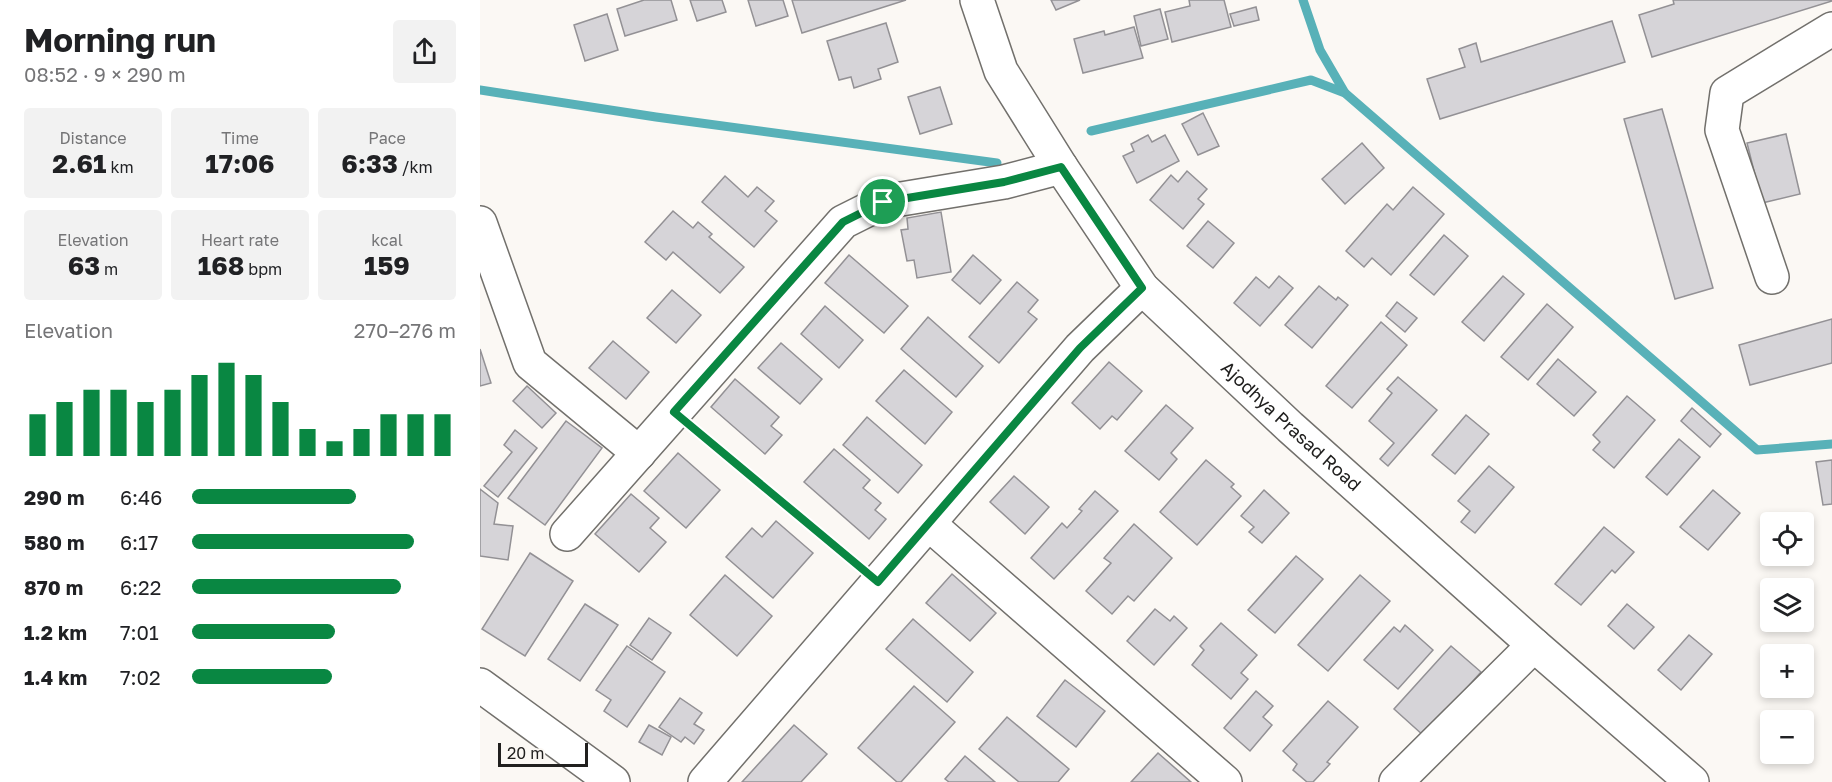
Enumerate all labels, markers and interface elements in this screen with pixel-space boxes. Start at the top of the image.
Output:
text: Morning run [24,20,216,59]
button: share [393,20,456,83]
text: 08:52 · 9 × 290 m [24,62,186,86]
text: Distance [59,128,127,148]
text: Time [221,128,259,148]
text: Pace [368,128,406,148]
text: 2.61 [52,148,106,179]
text: 17:06 [205,148,275,179]
text: 6:33 [341,148,398,179]
text: km [106,157,134,177]
text: /km [398,157,433,177]
pin [857,176,908,227]
icon: arrive [866,185,899,218]
text: Elevation [57,230,129,250]
text: Heart rate [201,230,279,250]
text: kcal [371,230,403,250]
text: 63 [68,250,100,281]
text: 168 [198,250,244,281]
text: 159 [364,250,410,281]
text: m [100,259,118,279]
text: bpm [244,259,282,279]
text: Elevation [24,318,113,342]
text: 270–276 m [354,318,456,342]
street label: Ajodhya Prasad Road [1217,356,1366,495]
text: 290 m [24,485,84,509]
text: 6:46 [120,485,162,509]
map controls [1760,512,1814,764]
button: locate [1760,512,1814,566]
text: 580 m [24,530,85,554]
text: 6:17 [120,530,158,554]
text: 870 m [24,575,83,599]
text: 6:22 [120,575,161,599]
button: layers [1760,578,1814,632]
text: 1.2 km [24,620,87,644]
text: 7:01 [120,620,159,644]
button: + [1760,644,1814,698]
text: 1.4 km [24,665,87,689]
text: 7:02 [120,665,161,689]
button: − [1760,710,1814,764]
scale bar [498,740,588,768]
text: 20 m [507,743,544,763]

